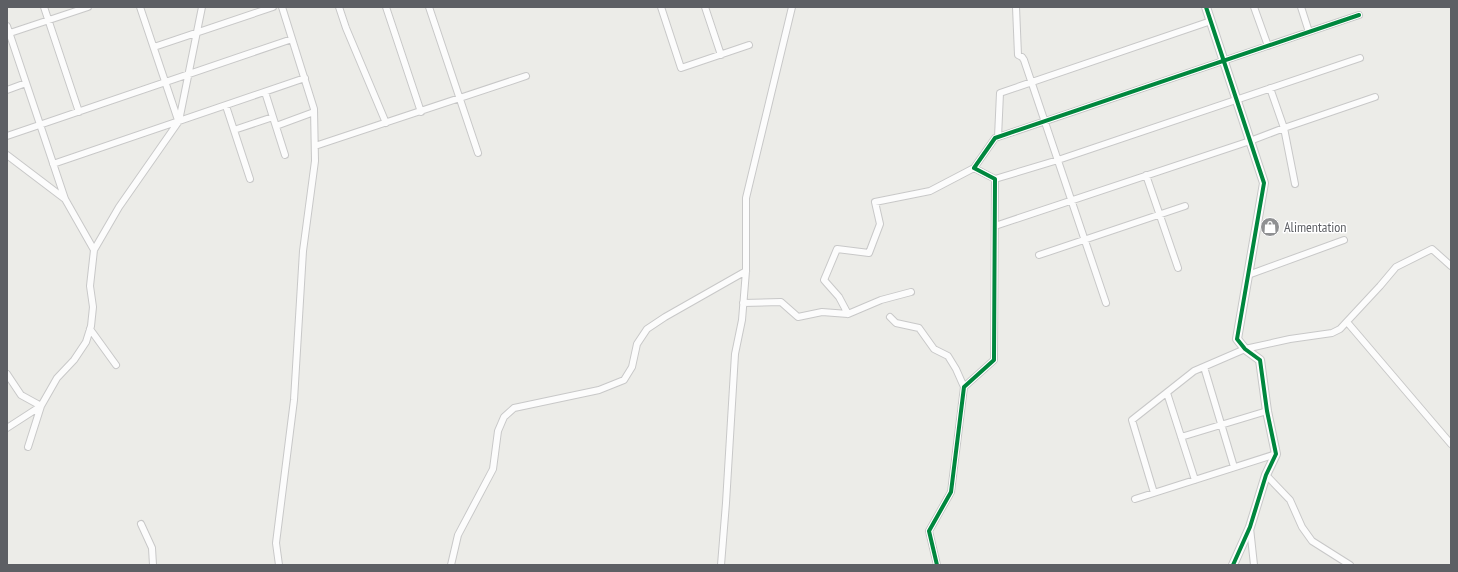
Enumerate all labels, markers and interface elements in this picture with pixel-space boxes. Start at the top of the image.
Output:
shop icon: Alimentation [1259,216,1281,238]
place label: Alimentation [1284,218,1347,236]

